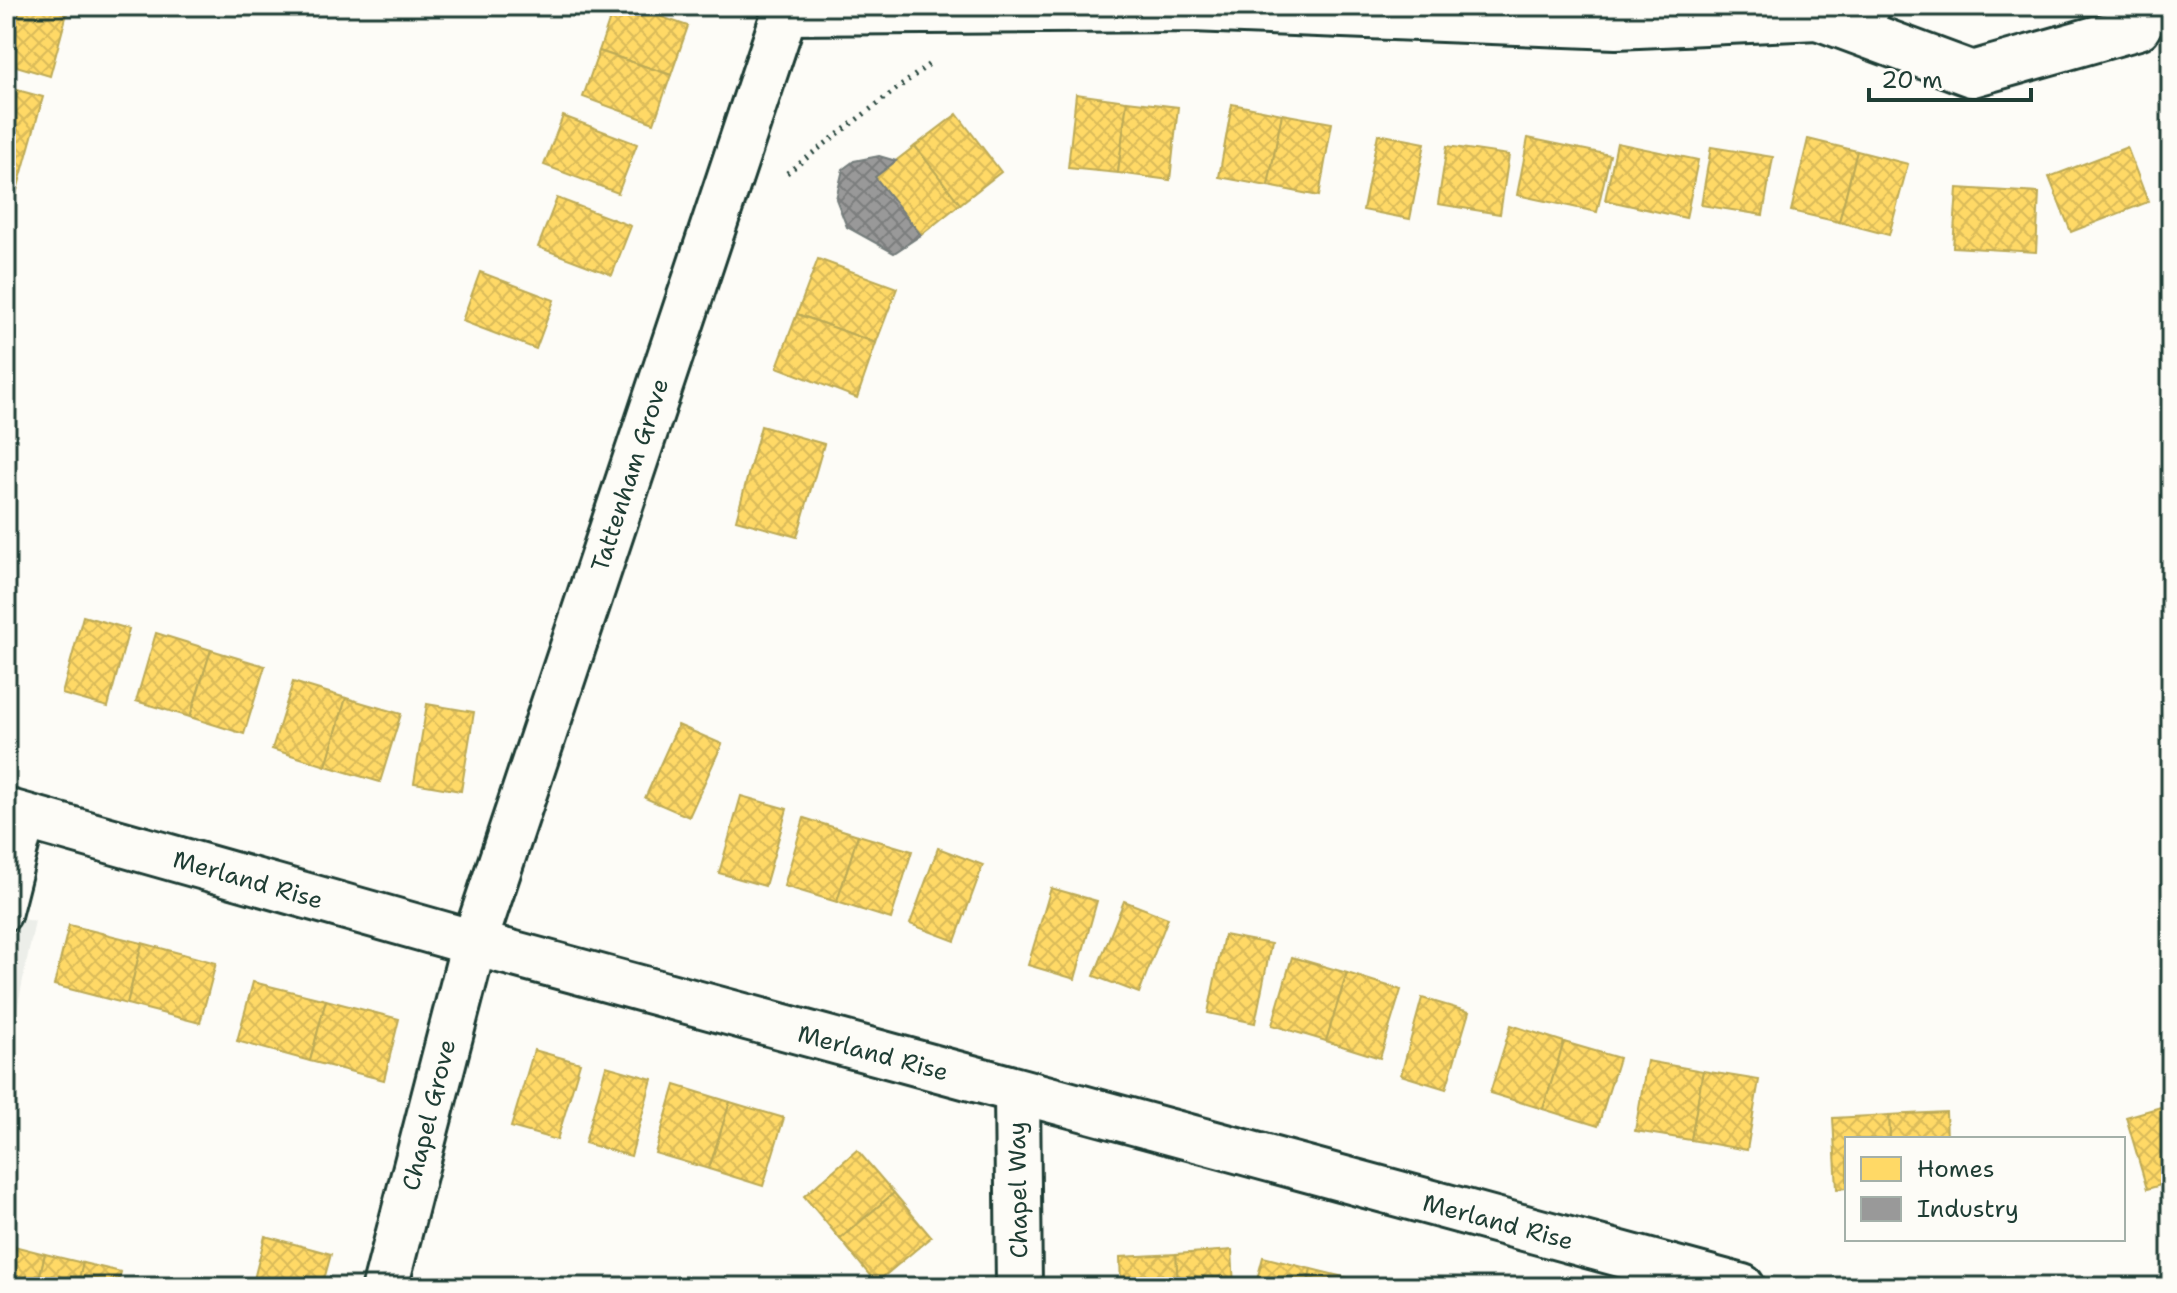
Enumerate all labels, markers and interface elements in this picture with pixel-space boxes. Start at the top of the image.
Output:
scale bar [1869,52,2031,102]
text: 20 m [1881,64,1943,96]
street label: Tattenham Grove [584,374,676,576]
street label: Merland Rise [169,843,327,917]
street label: Merland Rise [794,1018,952,1088]
street label: Chapel Grove [395,1036,463,1194]
street label: Chapel Way [1001,1121,1035,1259]
legend [1845,1137,2125,1241]
text: Homes [1917,1153,1995,1185]
street label: Merland Rise [1419,1187,1577,1257]
text: Industry [1917,1193,2019,1225]

